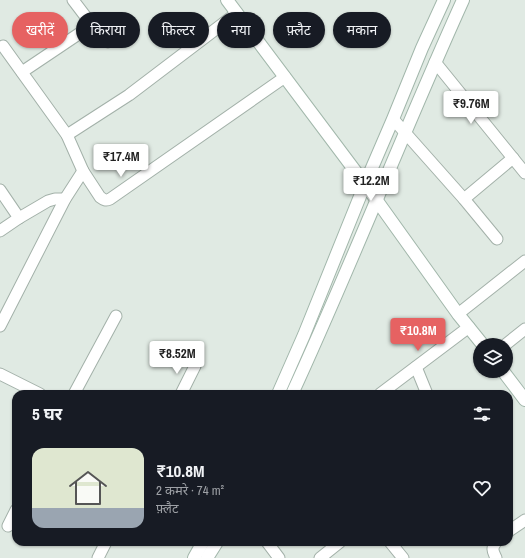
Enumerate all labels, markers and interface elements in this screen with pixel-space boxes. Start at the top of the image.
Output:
chip: खरीदें [12,12,68,48]
chip: किराया [76,12,140,48]
chip: फ़िल्टर [148,12,209,48]
chip: नया [217,12,265,48]
chip: फ़्लैट [273,12,325,48]
chip: मकान [333,12,391,48]
pin: ₹9.76M [438,91,504,125]
text: ₹9.76M [452,95,490,112]
pin: ₹17.4M [88,144,154,178]
text: ₹17.4M [102,148,140,165]
pin: ₹12.2M [338,168,404,202]
text: ₹12.2M [352,172,390,189]
pin: ₹10.8M [385,318,451,352]
text: ₹10.8M [399,322,437,339]
map controls [473,338,513,378]
button: layers [473,338,513,378]
pin: ₹8.52M [144,341,210,375]
text: ₹8.52M [158,345,196,362]
text: 5 घर [32,402,62,425]
icon: filters [471,403,493,425]
text: ₹10.8M [156,459,205,482]
icon: home [64,464,112,512]
icon: heart [471,477,493,499]
text: 2 कमरे · 74 m² [156,482,224,499]
text: फ़्लैट [156,500,179,517]

